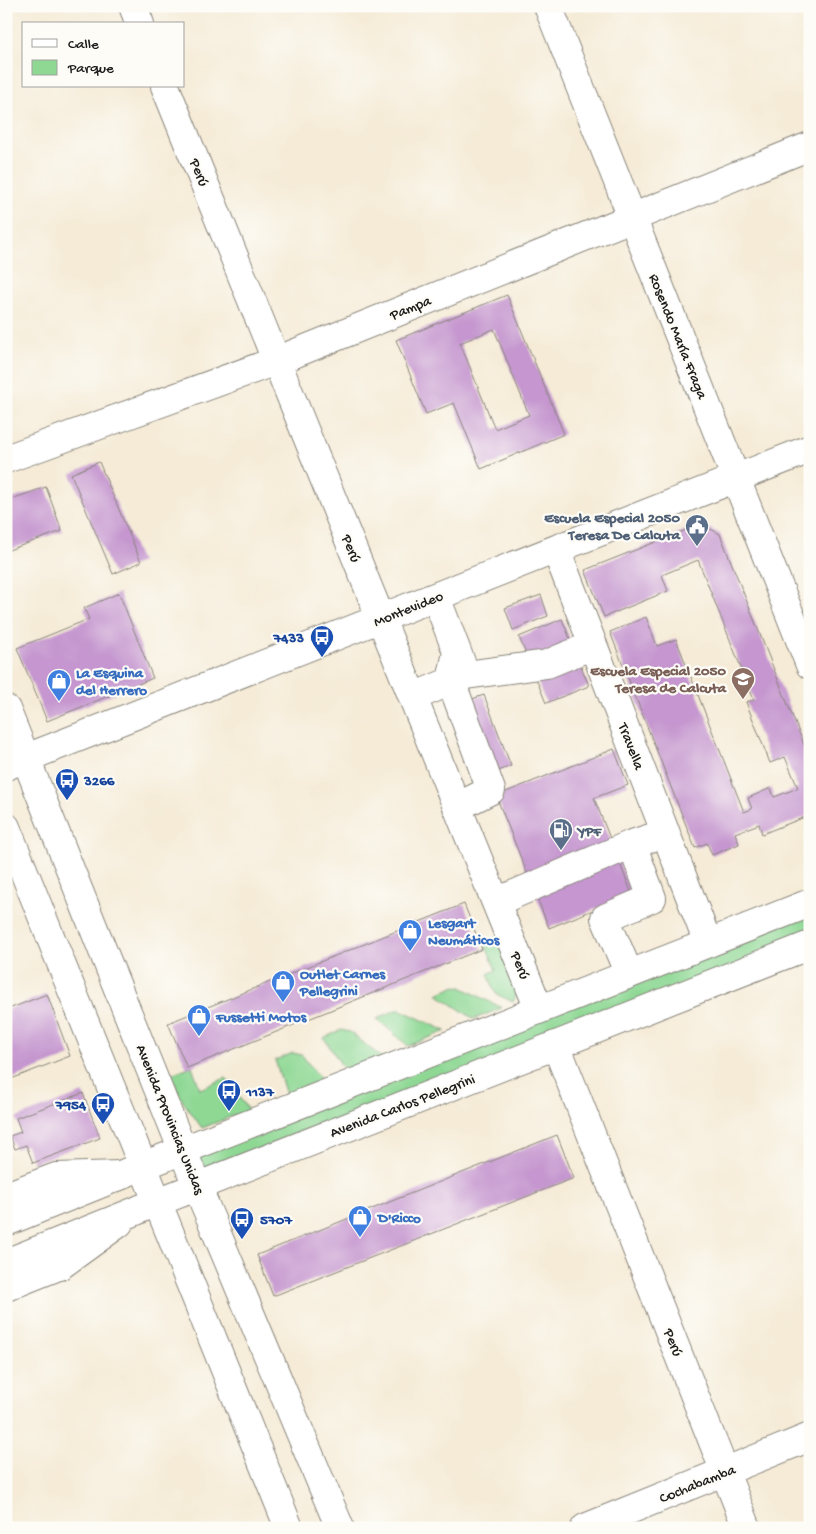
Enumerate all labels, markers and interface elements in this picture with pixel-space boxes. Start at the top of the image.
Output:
legend [22,22,185,88]
text: Calle [68,36,99,54]
text: Parque [67,60,114,78]
street label: Perú [184,155,212,189]
street label: Rosendo María Fraga [644,271,711,403]
street label: Pampa [387,292,435,326]
place label: Escuela Especial 2050 Teresa De Calcuta [544,510,681,545]
public building icon: Escuela Especial 2050 Teresa De Calcuta [684,513,710,547]
street label: Perú [336,531,364,565]
street label: Montevideo [371,588,446,632]
bus stop icon: 7433 [309,624,335,658]
place label: 7433 [273,630,304,648]
place label: Escuela Especial 2050 Teresa de Calcuta [590,663,727,698]
place label: La Esquina del Herrero [76,665,147,700]
school or university icon: Escuela Especial 2050 Teresa de Calcuta [730,666,756,700]
shop icon: La Esquina del Herrero [46,668,72,702]
street label: Travella [613,720,648,773]
bus stop icon: 3266 [54,767,80,801]
place label: 3266 [83,773,115,791]
fuel station icon: YPF [548,817,574,851]
place label: YPF [576,823,602,841]
place label: Lesgart Neumáticos [428,915,501,950]
shop icon: Lesgart Neumáticos [397,918,423,952]
street label: Perú [505,948,533,982]
place label: Outlet Carnes Pellegrini [299,966,387,1001]
shop icon: Outlet Carnes Pellegrini [270,969,296,1003]
shop icon: Fussetti Motos [186,1003,212,1037]
place label: Fussetti Motos [215,1009,308,1027]
street label: Avenida Provincias Unidas [131,1042,208,1198]
street label: Avenida Carlos Pellegrini [328,1071,478,1143]
bus stop icon: 1137 [216,1078,242,1112]
place label: 1137 [245,1084,275,1102]
bus stop icon: 7954 [90,1091,116,1125]
place label: 7954 [55,1097,87,1115]
shop icon: D'Ricco [347,1204,373,1238]
bus stop icon: 5707 [229,1206,255,1240]
place label: D'Ricco [376,1210,421,1228]
place label: 5707 [260,1212,293,1230]
street label: Perú [658,1325,686,1359]
street label: Cochabamba [657,1461,739,1508]

